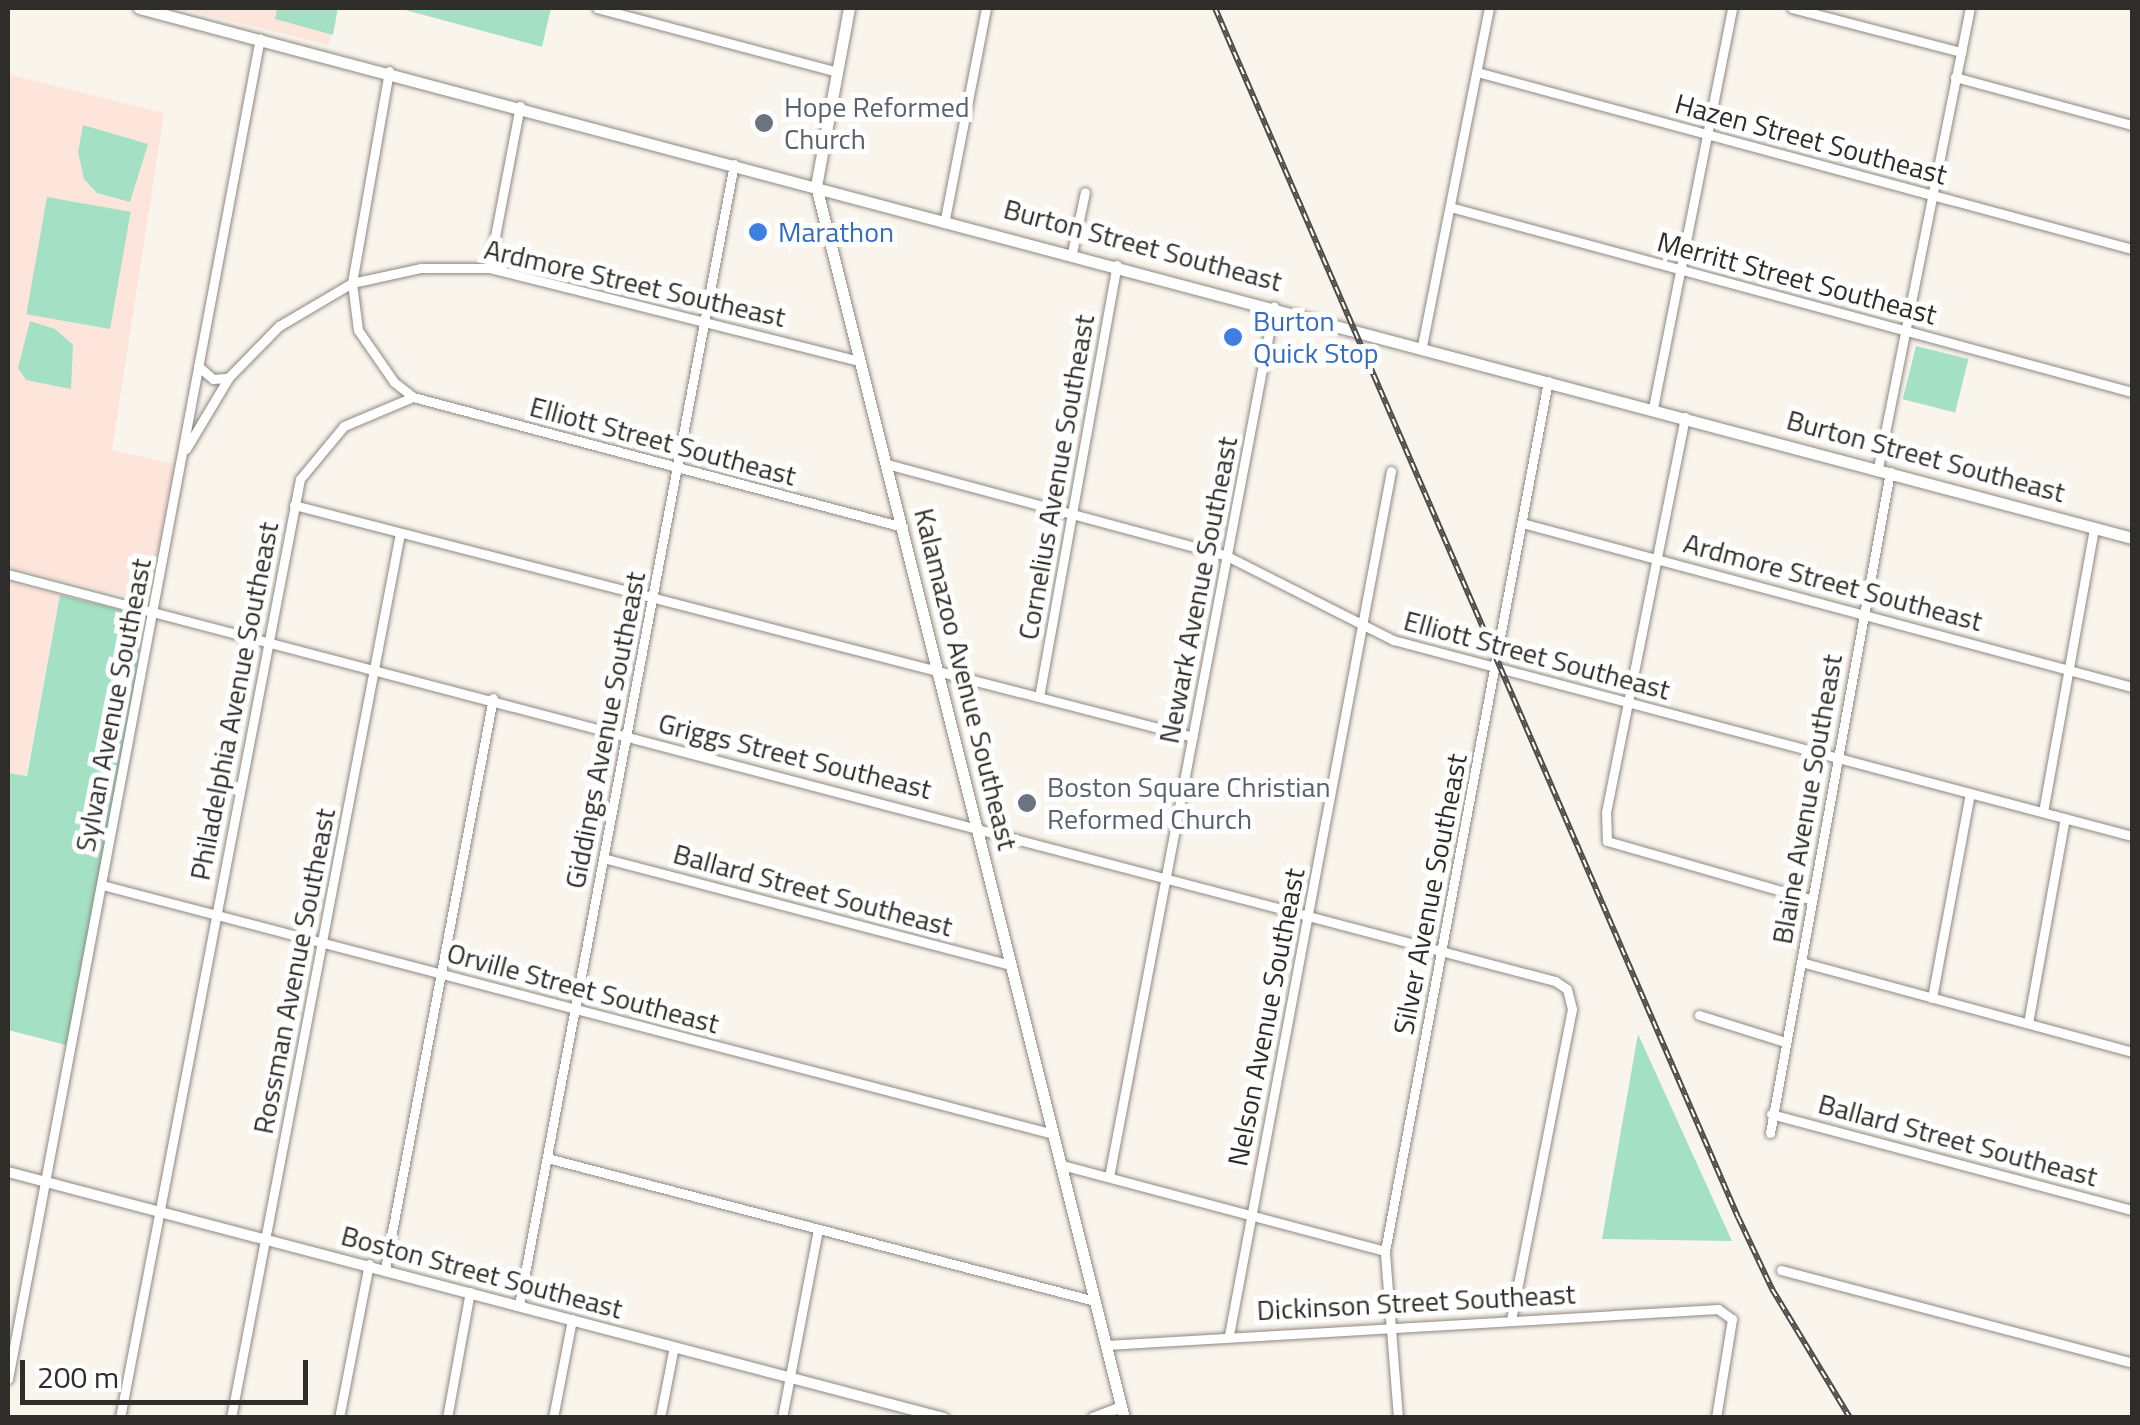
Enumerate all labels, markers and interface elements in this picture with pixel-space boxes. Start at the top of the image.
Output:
street label: Hazen Street Southeast [1671,87,1951,191]
place label: Hope Reformed Church [784,90,970,156]
marker: Hope Reformed Church [753,112,775,134]
street label: Burton Street Southeast [1000,192,1286,298]
place label: Marathon [778,215,894,249]
marker: Marathon [747,221,769,243]
street label: Merritt Street Southeast [1654,225,1940,331]
street label: Ardmore Street Southeast [481,232,789,334]
place label: Burton Quick Stop [1253,304,1379,370]
street label: Cornelius Avenue Southeast [1011,312,1101,642]
marker: Burton Quick Stop [1222,326,1244,348]
street label: Elliott Street Southeast [526,389,800,493]
street label: Burton Street Southeast [1783,403,2069,509]
street label: Newark Avenue Southeast [1152,434,1244,746]
street label: Kalamazoo Avenue Southeast [907,505,1025,853]
street label: Philadelphia Avenue Southeast [183,519,285,883]
street label: Ardmore Street Southeast [1680,526,1986,638]
street label: Sylvan Avenue Southeast [68,556,158,854]
street label: Giddings Avenue Southeast [558,569,652,891]
street label: Elliott Street Southeast [1400,603,1674,707]
street label: Blaine Avenue Southeast [1765,651,1849,947]
street label: Griggs Street Southeast [655,706,935,806]
street label: Silver Avenue Southeast [1386,751,1474,1037]
place label: Boston Square Christian Reformed Church [1047,770,1330,836]
marker: Boston Square Christian Reformed Church [1016,792,1038,814]
street label: Rossman Avenue Southeast [246,805,342,1137]
street label: Ballard Street Southeast [670,837,956,943]
street label: Nelson Avenue Southeast [1221,865,1311,1169]
street label: Orville Street Southeast [443,936,723,1040]
street label: Ballard Street Southeast [1815,1087,2101,1193]
street label: Boston Street Southeast [338,1218,626,1326]
street label: Dickinson Street Southeast [1256,1277,1576,1327]
scale bar [25,1340,312,1402]
text: 200 m [37,1354,119,1400]

